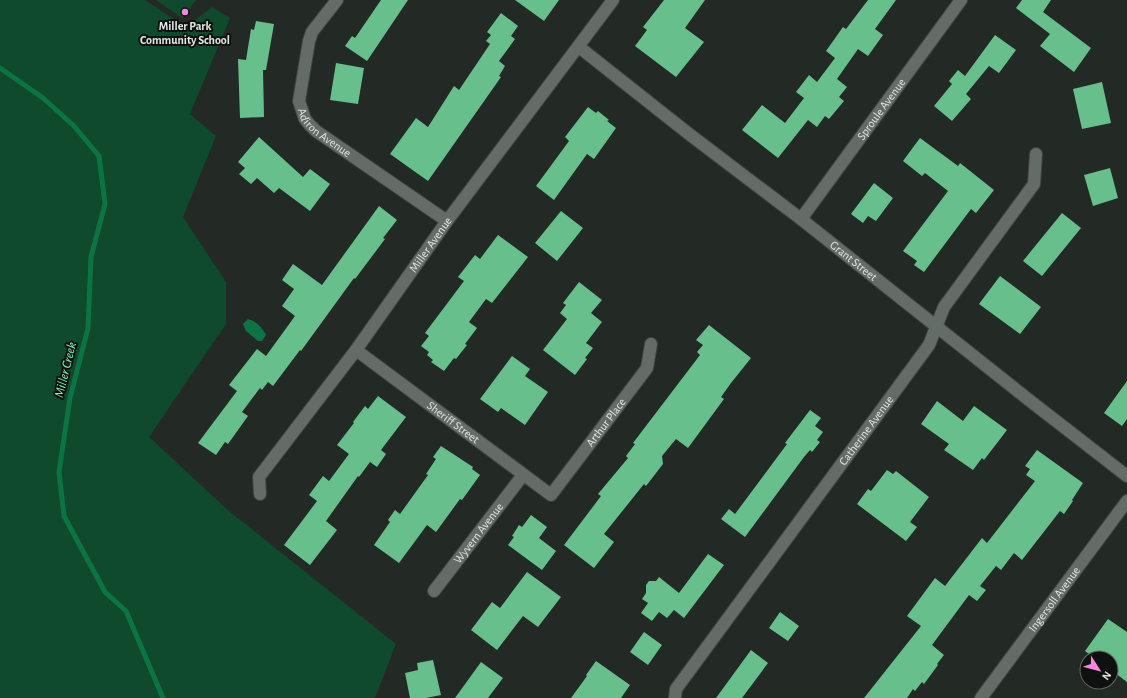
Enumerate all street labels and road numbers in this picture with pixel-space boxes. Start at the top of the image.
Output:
street label: Sproule Avenue [855,76,908,142]
street label: Adiron Avenue [296,106,353,159]
street label: Miller Avenue [407,214,454,274]
street label: Grant Street [828,238,880,283]
street label: Catherine Avenue [837,393,896,467]
street label: Arthur Place [584,396,628,449]
street label: Sheriff Street [425,399,482,446]
street label: Wyvern Avenue [451,500,505,566]
street label: Ingersoll Avenue [1026,564,1082,634]

